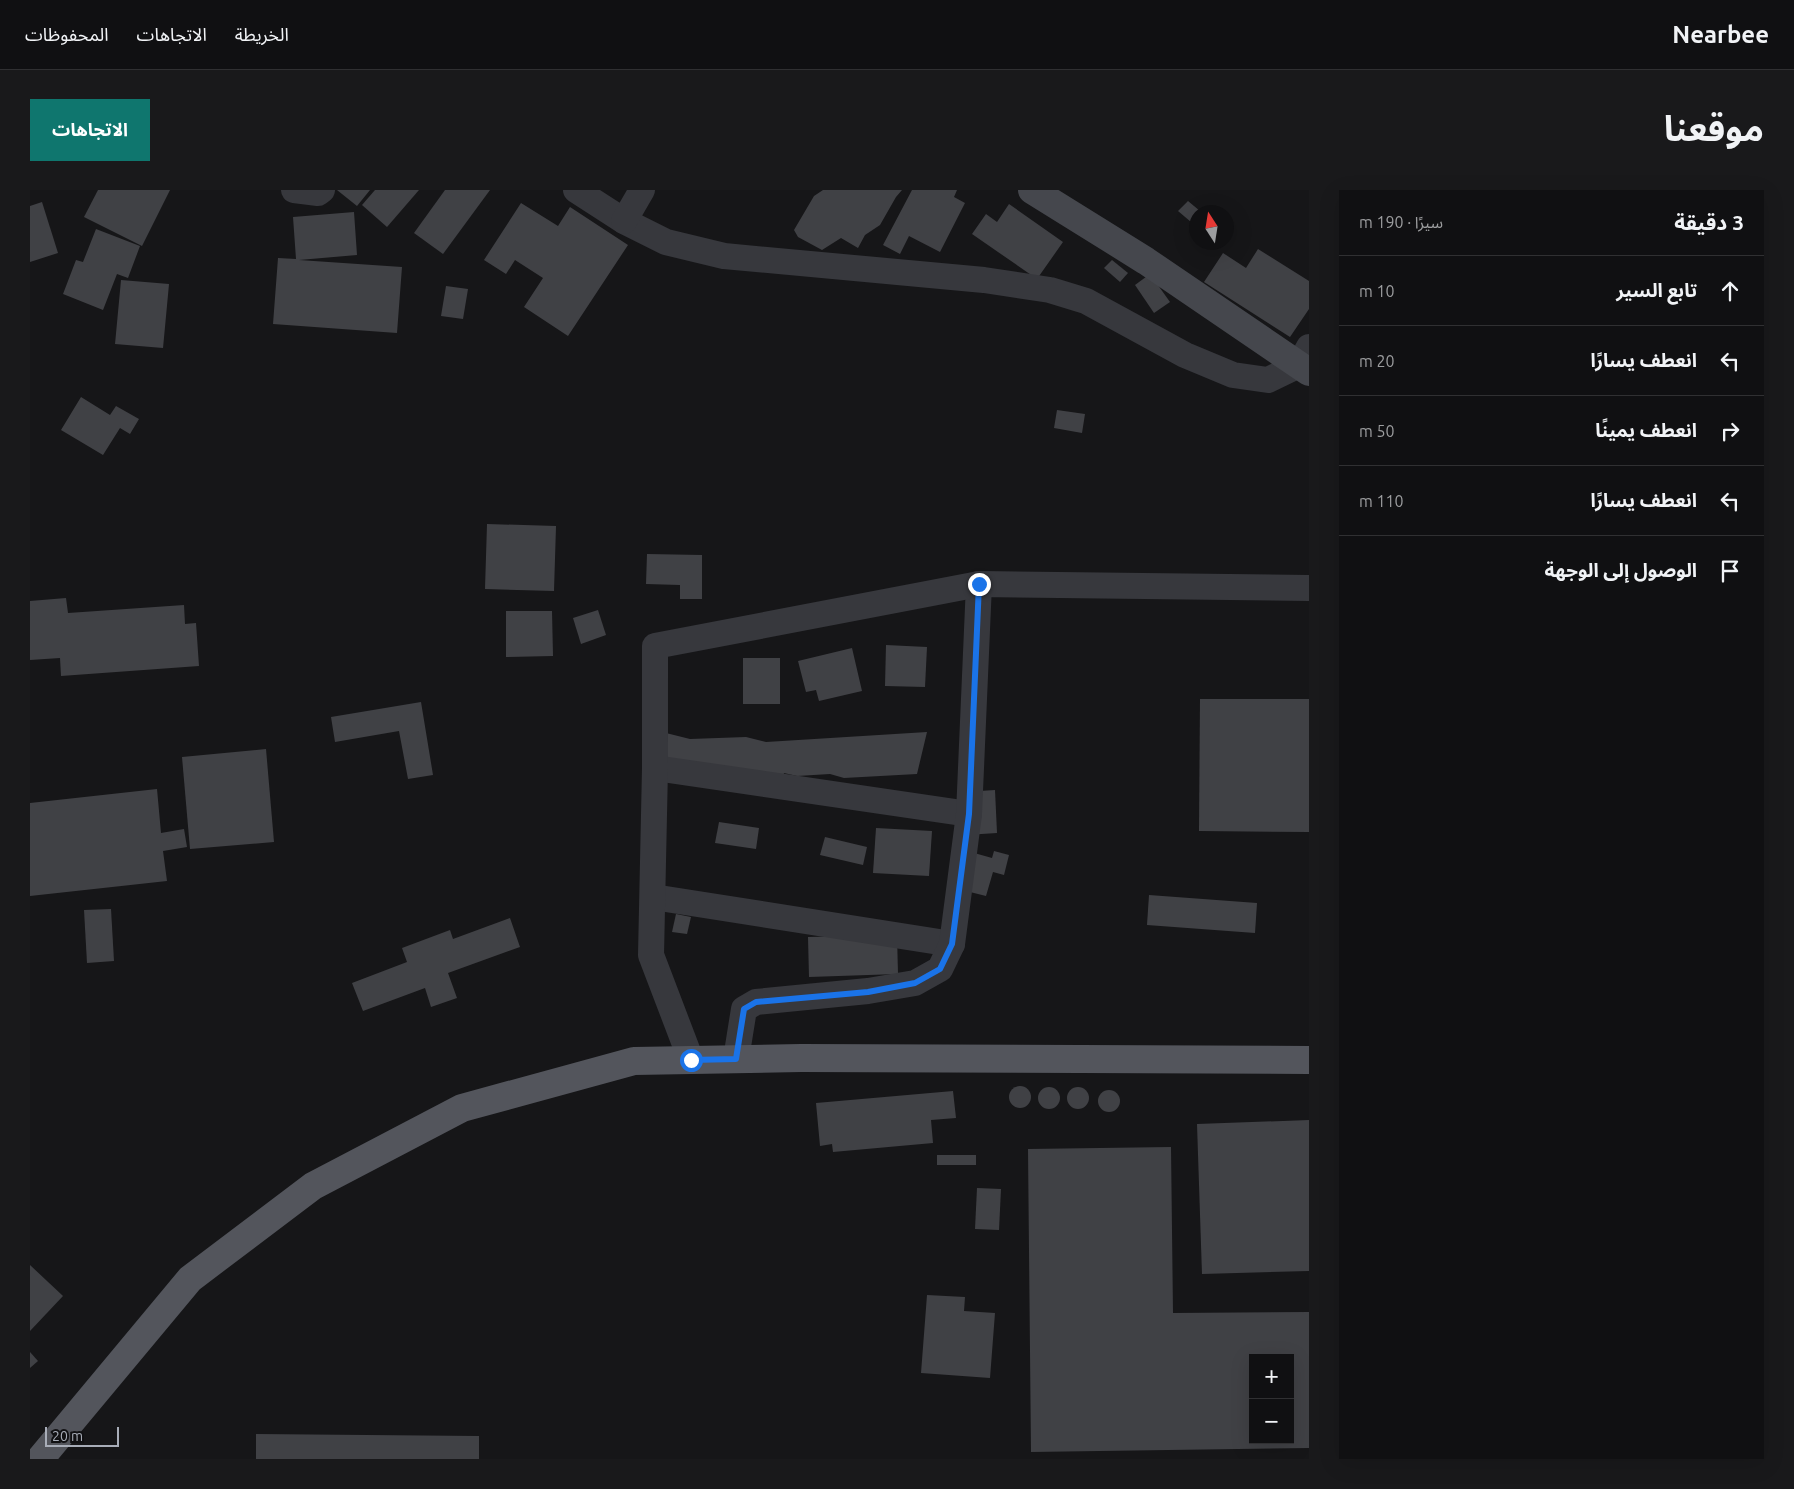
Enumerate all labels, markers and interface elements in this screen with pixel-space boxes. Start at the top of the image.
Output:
text: Nearbee [1672,21,1769,48]
text: المحفوظات [25,24,109,44]
text: الاتجاهات [137,24,207,44]
text: الخريطة [235,24,289,44]
button: الاتجاهات [30,99,150,161]
text: موقعنا [1664,108,1764,148]
north arrow [1189,205,1234,250]
text: 3 دقيقة [1674,210,1744,234]
text: سيرًا · 190 m [1359,213,1443,231]
icon: ahead [1716,277,1744,305]
text: تابع السير [1616,279,1697,301]
text: 10 m [1359,282,1395,300]
icon: left [1716,347,1744,375]
text: انعطف يسارًا [1590,349,1697,371]
text: 20 m [1359,352,1395,370]
icon: right [1716,417,1744,445]
text: انعطف يمينًا [1595,419,1697,441]
text: 50 m [1359,422,1395,440]
icon: left [1716,487,1744,515]
text: انعطف يسارًا [1590,489,1697,511]
text: 110 m [1359,492,1404,510]
icon: arrive [1716,557,1744,585]
text: الوصول إلى الوجهة [1545,559,1697,581]
route end [968,573,991,596]
route start [680,1049,703,1072]
map controls [1249,1354,1294,1444]
button: + [1249,1354,1294,1399]
button: − [1249,1399,1294,1444]
scale bar [45,1424,119,1447]
text: 20 m [52,1428,83,1444]

